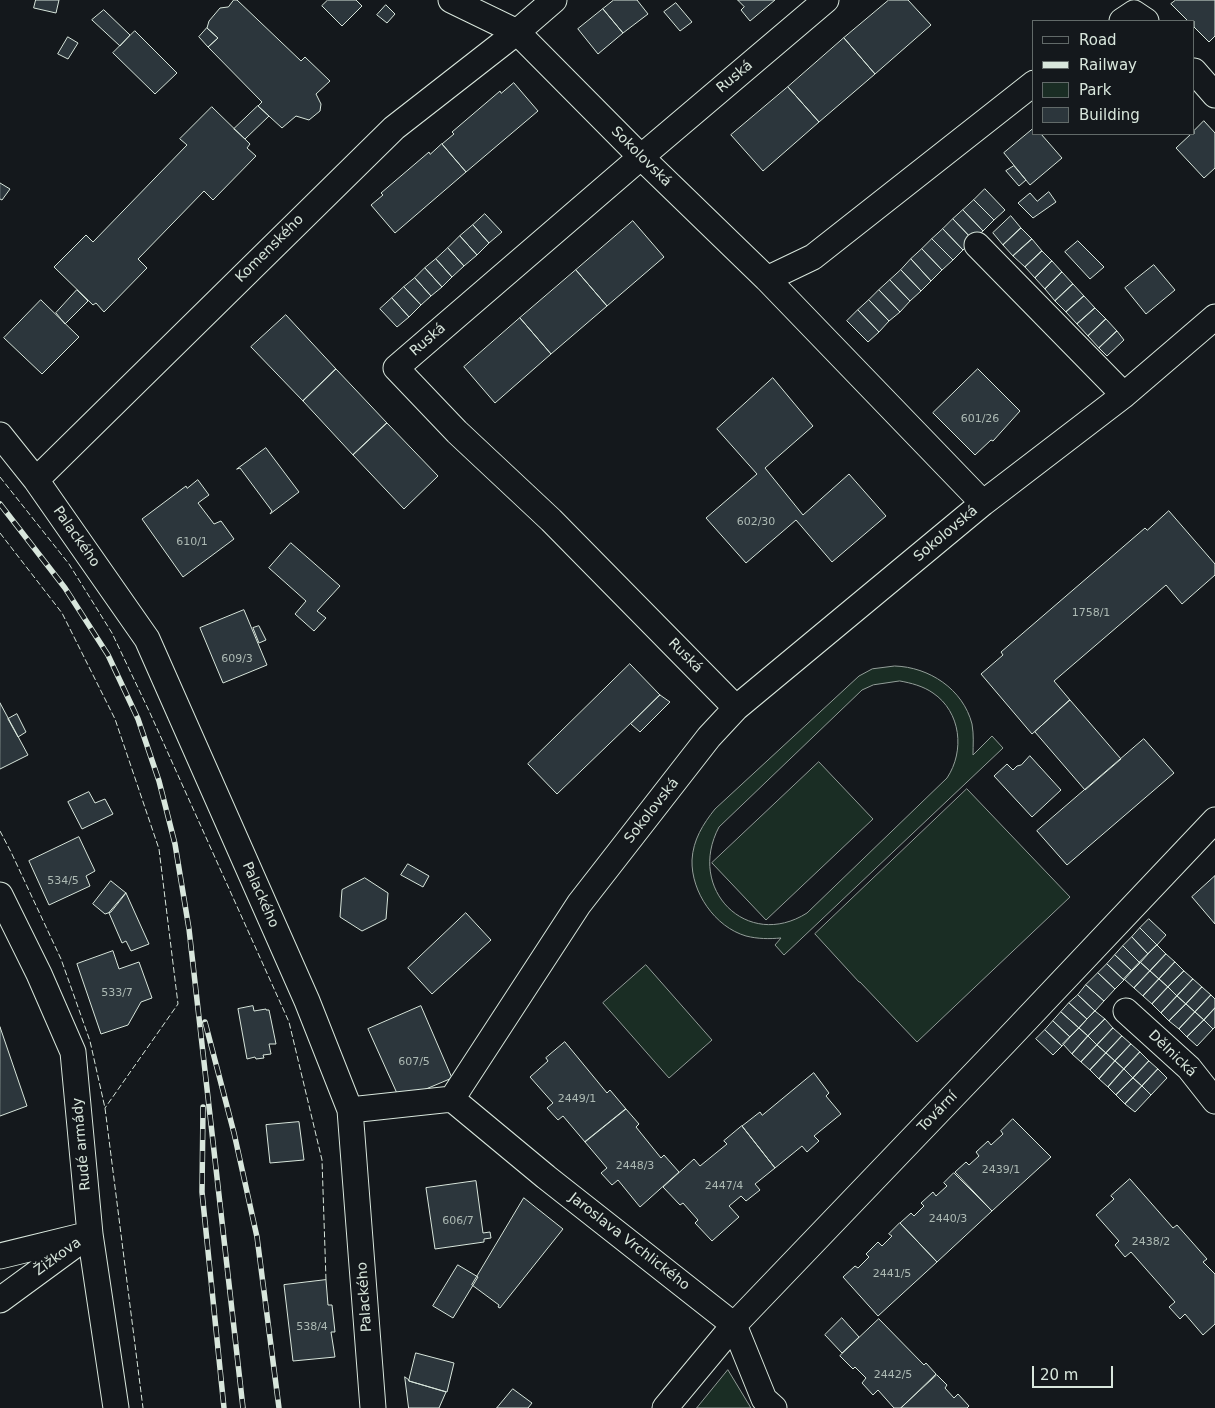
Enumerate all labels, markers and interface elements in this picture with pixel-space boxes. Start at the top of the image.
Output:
legend [1032,20,1195,135]
text: Road [1079,31,1117,49]
text: Railway [1079,56,1137,74]
street label: Ruská [714,57,756,97]
text: Park [1079,81,1111,99]
text: Building [1079,106,1140,124]
street label: Sokolovská [607,123,675,191]
street label: Komenského [233,212,307,286]
street label: Ruská [407,320,449,360]
house number: 601/26 [961,412,999,426]
street label: Sokolovská [911,502,981,566]
street label: Palackého [49,503,103,571]
house number: 602/30 [737,515,775,529]
house number: 610/1 [176,535,208,549]
house number: 1758/1 [1072,606,1110,620]
street label: Ruská [664,635,706,677]
house number: 609/3 [221,652,253,666]
street label: Sokolovská [621,775,683,847]
street label: Palackého [238,860,282,930]
house number: 534/5 [47,874,79,888]
house number: 533/7 [101,986,133,1000]
street label: Dělnická [1145,1027,1199,1081]
house number: 607/5 [398,1055,430,1069]
street label: Tovární [915,1088,961,1136]
house number: 2449/1 [558,1092,596,1106]
street label: Rudé armády [70,1097,94,1191]
house number: 2448/3 [616,1159,654,1173]
house number: 2439/1 [982,1163,1020,1177]
house number: 2447/4 [705,1179,743,1193]
street label: Jaroslava Vrchlického [565,1190,693,1294]
house number: 2440/3 [929,1212,967,1226]
house number: 606/7 [442,1214,474,1228]
street label: Žižkova [31,1234,85,1280]
house number: 2438/2 [1132,1235,1170,1249]
street label: Palackého [354,1261,376,1333]
house number: 2441/5 [873,1267,911,1281]
house number: 538/4 [296,1320,328,1334]
scale bar [1035,1356,1116,1388]
text: 20 m [1040,1366,1078,1384]
house number: 2442/5 [874,1368,912,1382]

